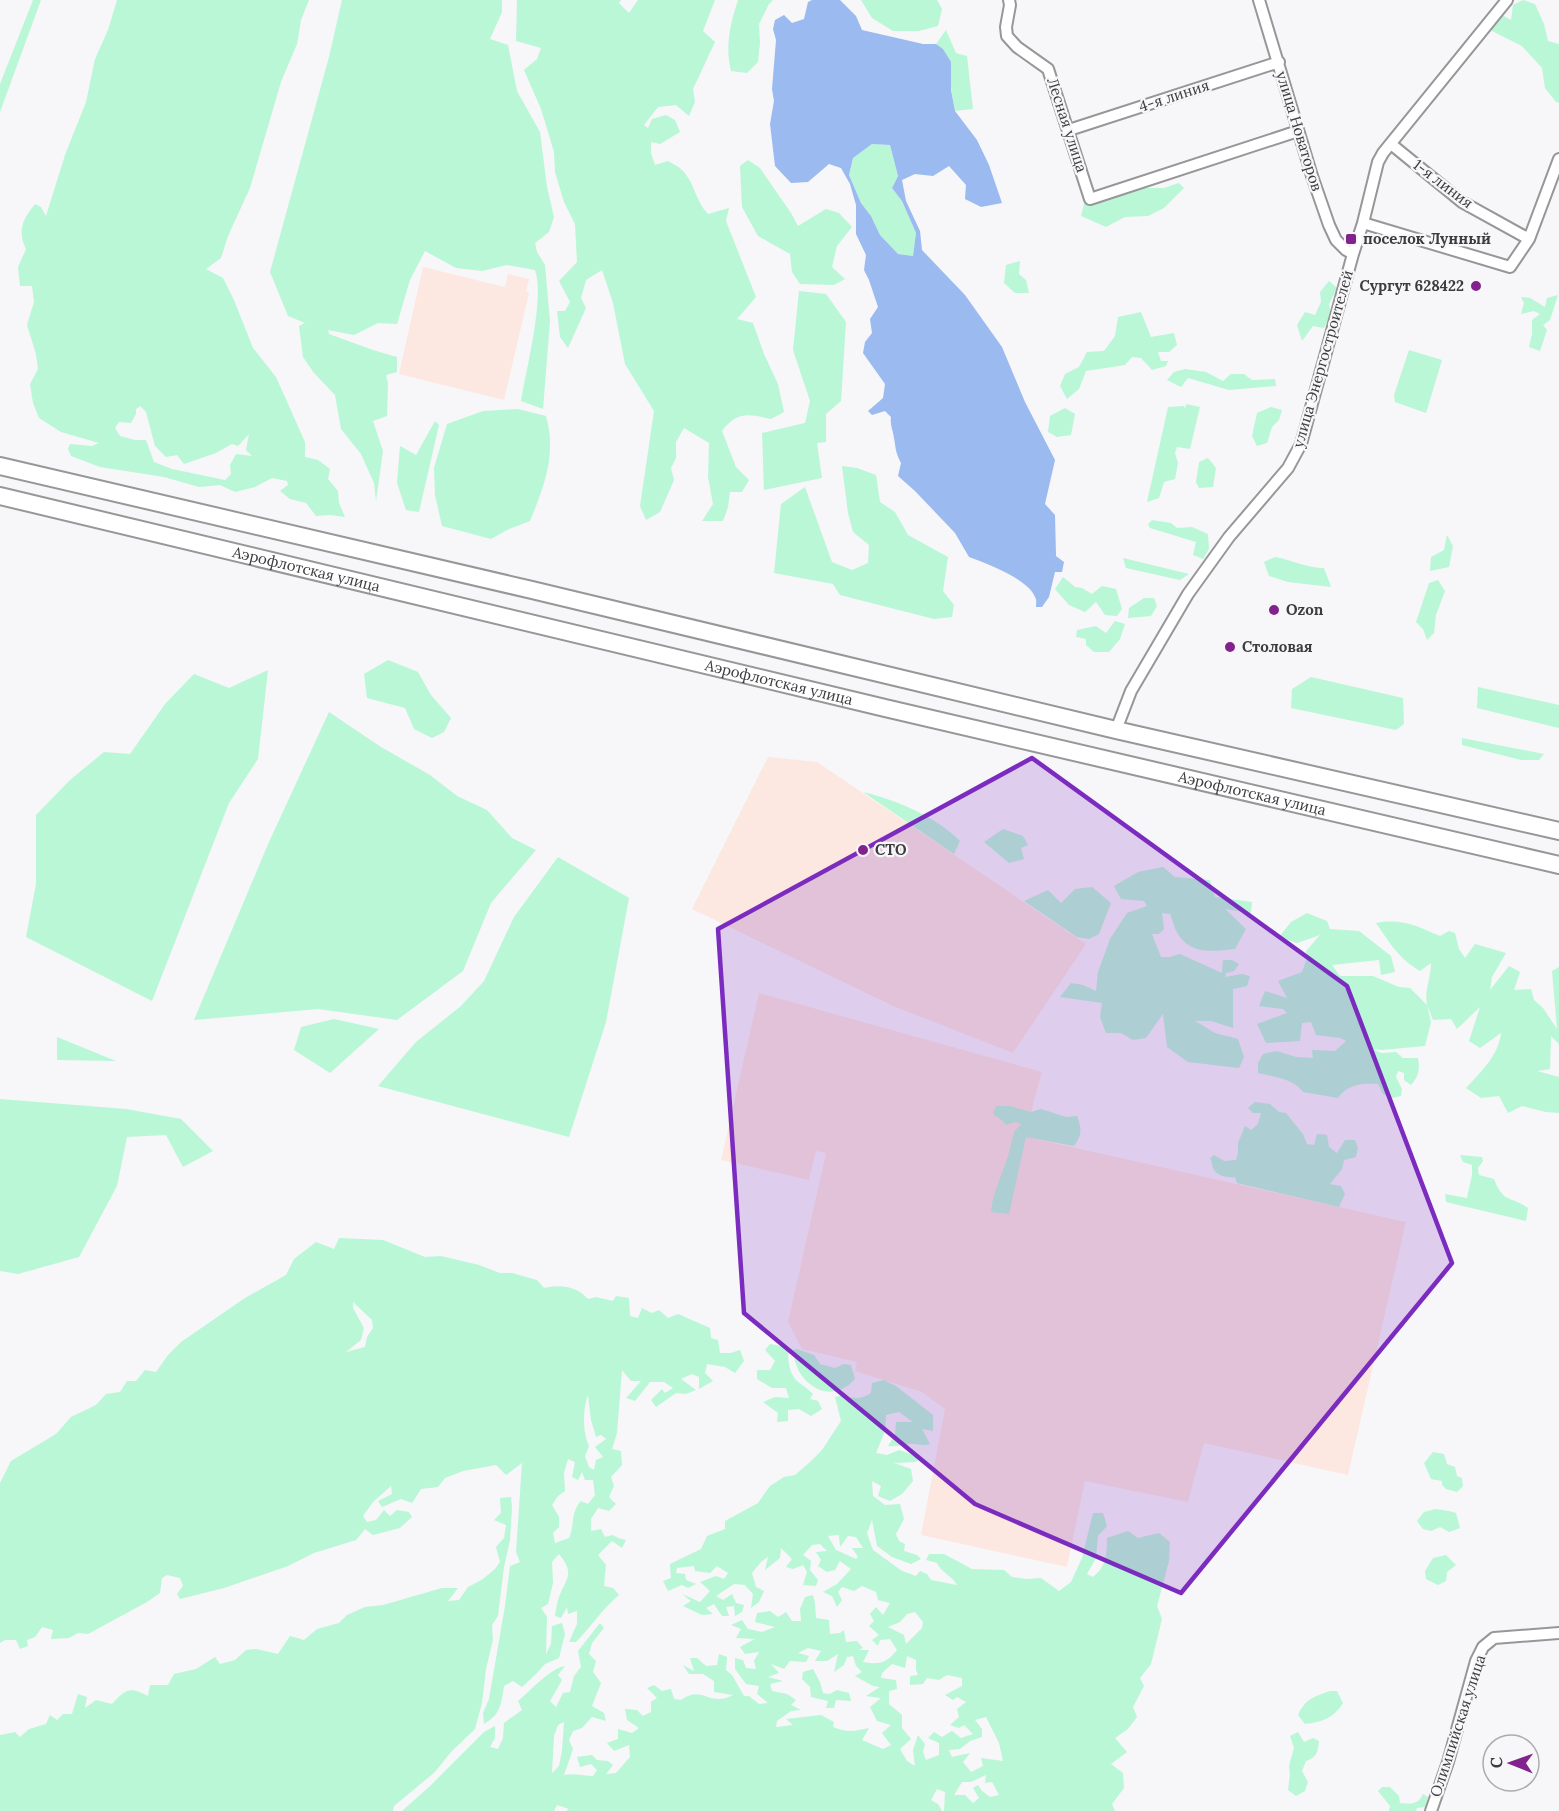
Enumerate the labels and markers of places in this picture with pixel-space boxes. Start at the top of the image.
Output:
place label: поселок Лунный [1363,229,1491,248]
marker: поселок Лунный [1344,232,1358,246]
place label: Сургут 628422 [1360,276,1464,295]
marker: Сургут 628422 [1469,279,1483,293]
place label: Ozon [1286,600,1324,619]
marker: Ozon [1267,603,1281,617]
place label: Столовая [1242,637,1313,656]
marker: Столовая [1223,640,1237,654]
place label: СТО [875,840,907,859]
marker: СТО [856,843,870,857]

